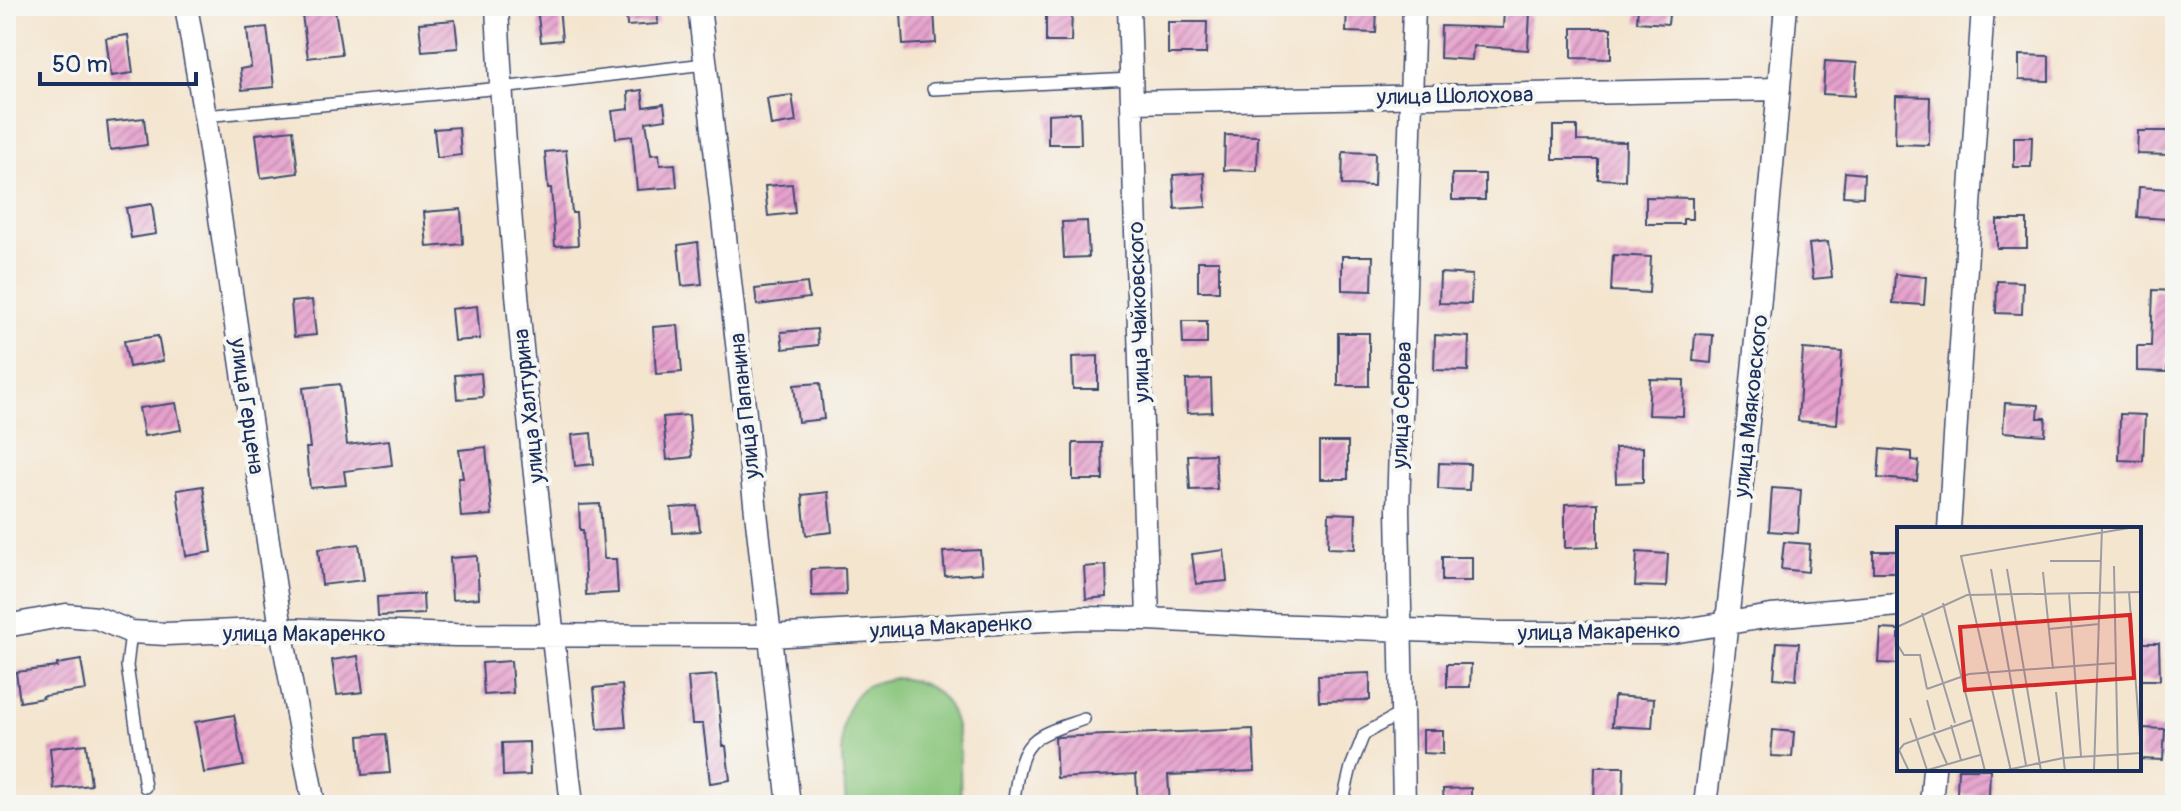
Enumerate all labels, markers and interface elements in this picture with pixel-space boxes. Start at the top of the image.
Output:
scale bar [40,36,196,86]
text: 50 m [52,50,108,79]
street label: улица Шолохова [1375,81,1534,111]
street label: улица Чайковского [1122,221,1156,404]
street label: улица Маяковского [1727,313,1775,500]
street label: улица Халтурина [507,327,551,485]
street label: улица Папанина [723,332,767,481]
street label: улица Герцена [223,335,270,476]
street label: улица Серова [1386,341,1418,470]
inset map [1897,527,2141,771]
street label: улица Макаренко [868,609,1033,645]
street label: улица Макаренко [1516,617,1681,647]
street label: улица Макаренко [222,620,385,648]

